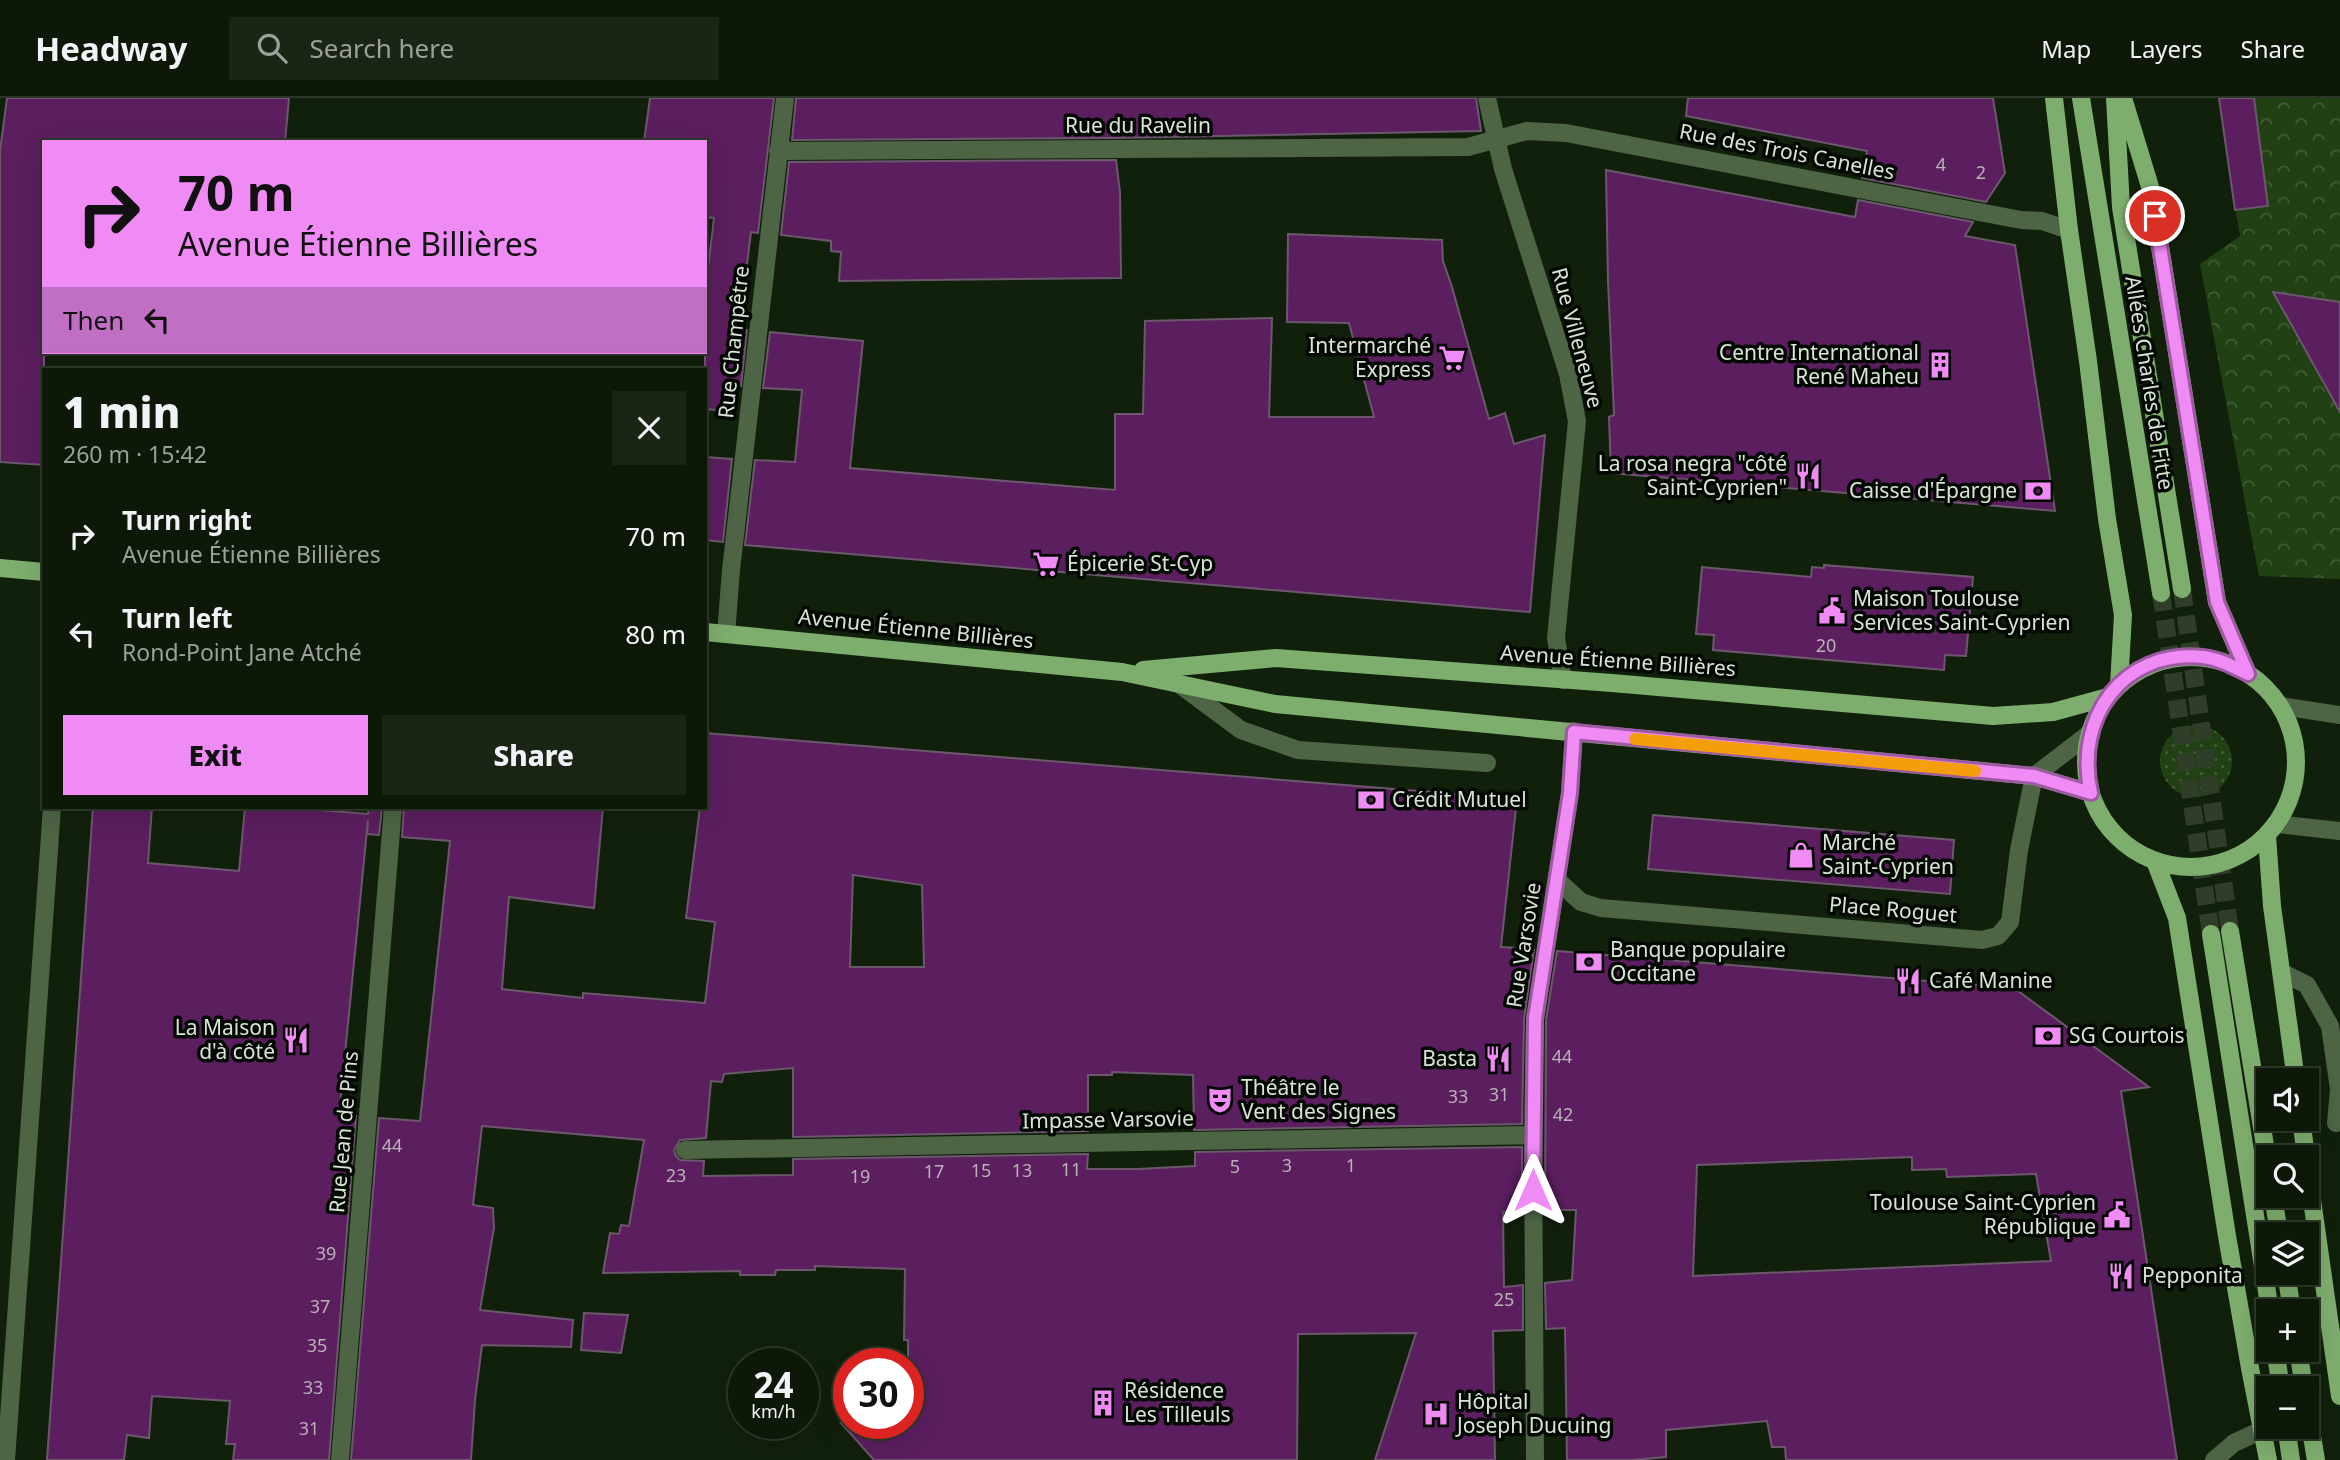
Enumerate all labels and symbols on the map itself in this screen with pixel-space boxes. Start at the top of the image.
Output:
street label: Rue du Ravelin [1065,111,1211,139]
street label: Rue des Trois Canelles [1677,116,1897,186]
house number: 4 [1936,152,1946,176]
house number: 2 [1976,160,1986,184]
pin [2125,186,2185,246]
street label: Rue Champêtre [711,264,755,420]
street label: Rue Villeneuve [1546,264,1610,411]
street label: Allées Charles de Fitte [2119,274,2181,492]
place label: Intermarché Express [1308,331,1431,383]
place label: Centre International René Maheu [1719,338,1919,390]
supermarket icon: Intermarché Express [1437,343,1467,373]
building icon: Centre International René Maheu [1925,350,1955,380]
place label: La rosa negra "côté Saint-Cyprien" [1598,449,1787,501]
restaurant icon: La rosa negra "côté Saint-Cyprien" [1793,461,1823,491]
place label: Caisse d'Épargne [1849,476,2017,504]
bank icon: Caisse d'Épargne [2023,476,2053,506]
supermarket icon: Épicerie St-Cyp [1031,549,1061,579]
place label: Épicerie St-Cyp [1067,549,1213,577]
place label: Maison Toulouse Services Saint-Cyprien [1853,584,2070,636]
public building icon: Maison Toulouse Services Saint-Cyprien [1817,596,1847,626]
street label: Avenue Étienne Billières [797,602,1035,654]
house number: 20 [1816,633,1836,657]
street label: Avenue Étienne Billières [1499,638,1737,682]
bank icon: Crédit Mutuel [1356,785,1386,815]
place label: Crédit Mutuel [1392,785,1527,813]
place label: Marché Saint-Cyprien [1822,828,1954,880]
shop icon: Marché Saint-Cyprien [1786,840,1816,870]
street label: Rue Varsovie [1499,880,1547,1009]
street label: Place Roguet [1828,889,1959,929]
place label: Banque populaire Occitane [1610,935,1786,987]
bank icon: Banque populaire Occitane [1574,947,1604,977]
restaurant icon: Café Manine [1893,966,1923,996]
place label: Café Manine [1929,966,2053,994]
place label: La Maison d'à côté [175,1013,275,1065]
bank icon: SG Courtois [2033,1021,2063,1051]
place label: SG Courtois [2069,1021,2185,1049]
restaurant icon: La Maison d'à côté [281,1025,311,1055]
place label: Basta [1422,1044,1477,1072]
restaurant icon: Basta [1483,1044,1513,1074]
house number: 44 [1552,1044,1572,1068]
street label: Rue Jean de Pins [322,1050,364,1214]
place label: Théâtre le Vent des Signes [1241,1073,1396,1125]
house number: 31 [1489,1082,1509,1106]
house number: 33 [1448,1084,1468,1108]
theatre icon: Théâtre le Vent des Signes [1205,1085,1235,1115]
house number: 42 [1553,1102,1573,1126]
street label: Impasse Varsovie [1022,1104,1194,1134]
house number: 44 [382,1133,402,1157]
house number: 3 [1282,1153,1292,1177]
house number: 1 [1346,1153,1356,1177]
position arrow [1496,1153,1570,1227]
house number: 5 [1230,1154,1240,1178]
house number: 11 [1061,1157,1081,1181]
house number: 15 [971,1158,991,1182]
house number: 13 [1012,1158,1032,1182]
house number: 17 [924,1159,944,1183]
house number: 23 [666,1163,686,1187]
house number: 19 [850,1164,870,1188]
place label: Toulouse Saint-Cyprien République [1870,1188,2096,1240]
public building icon: Toulouse Saint-Cyprien République [2102,1200,2132,1230]
house number: 39 [316,1241,336,1265]
restaurant icon: Pepponita [2106,1261,2136,1291]
place label: Pepponita [2142,1261,2243,1289]
house number: 25 [1494,1287,1514,1311]
house number: 37 [310,1294,330,1318]
house number: 35 [307,1333,327,1357]
speed limit sign: 30 [833,1348,924,1439]
house number: 33 [303,1375,323,1399]
place label: Résidence Les Tilleuls [1124,1376,1231,1428]
place label: Hôpital Joseph Ducuing [1455,1387,1611,1439]
building icon: Résidence Les Tilleuls [1088,1388,1118,1418]
hospital icon: Hôpital Joseph Ducuing [1421,1399,1451,1429]
house number: 31 [299,1416,319,1440]

